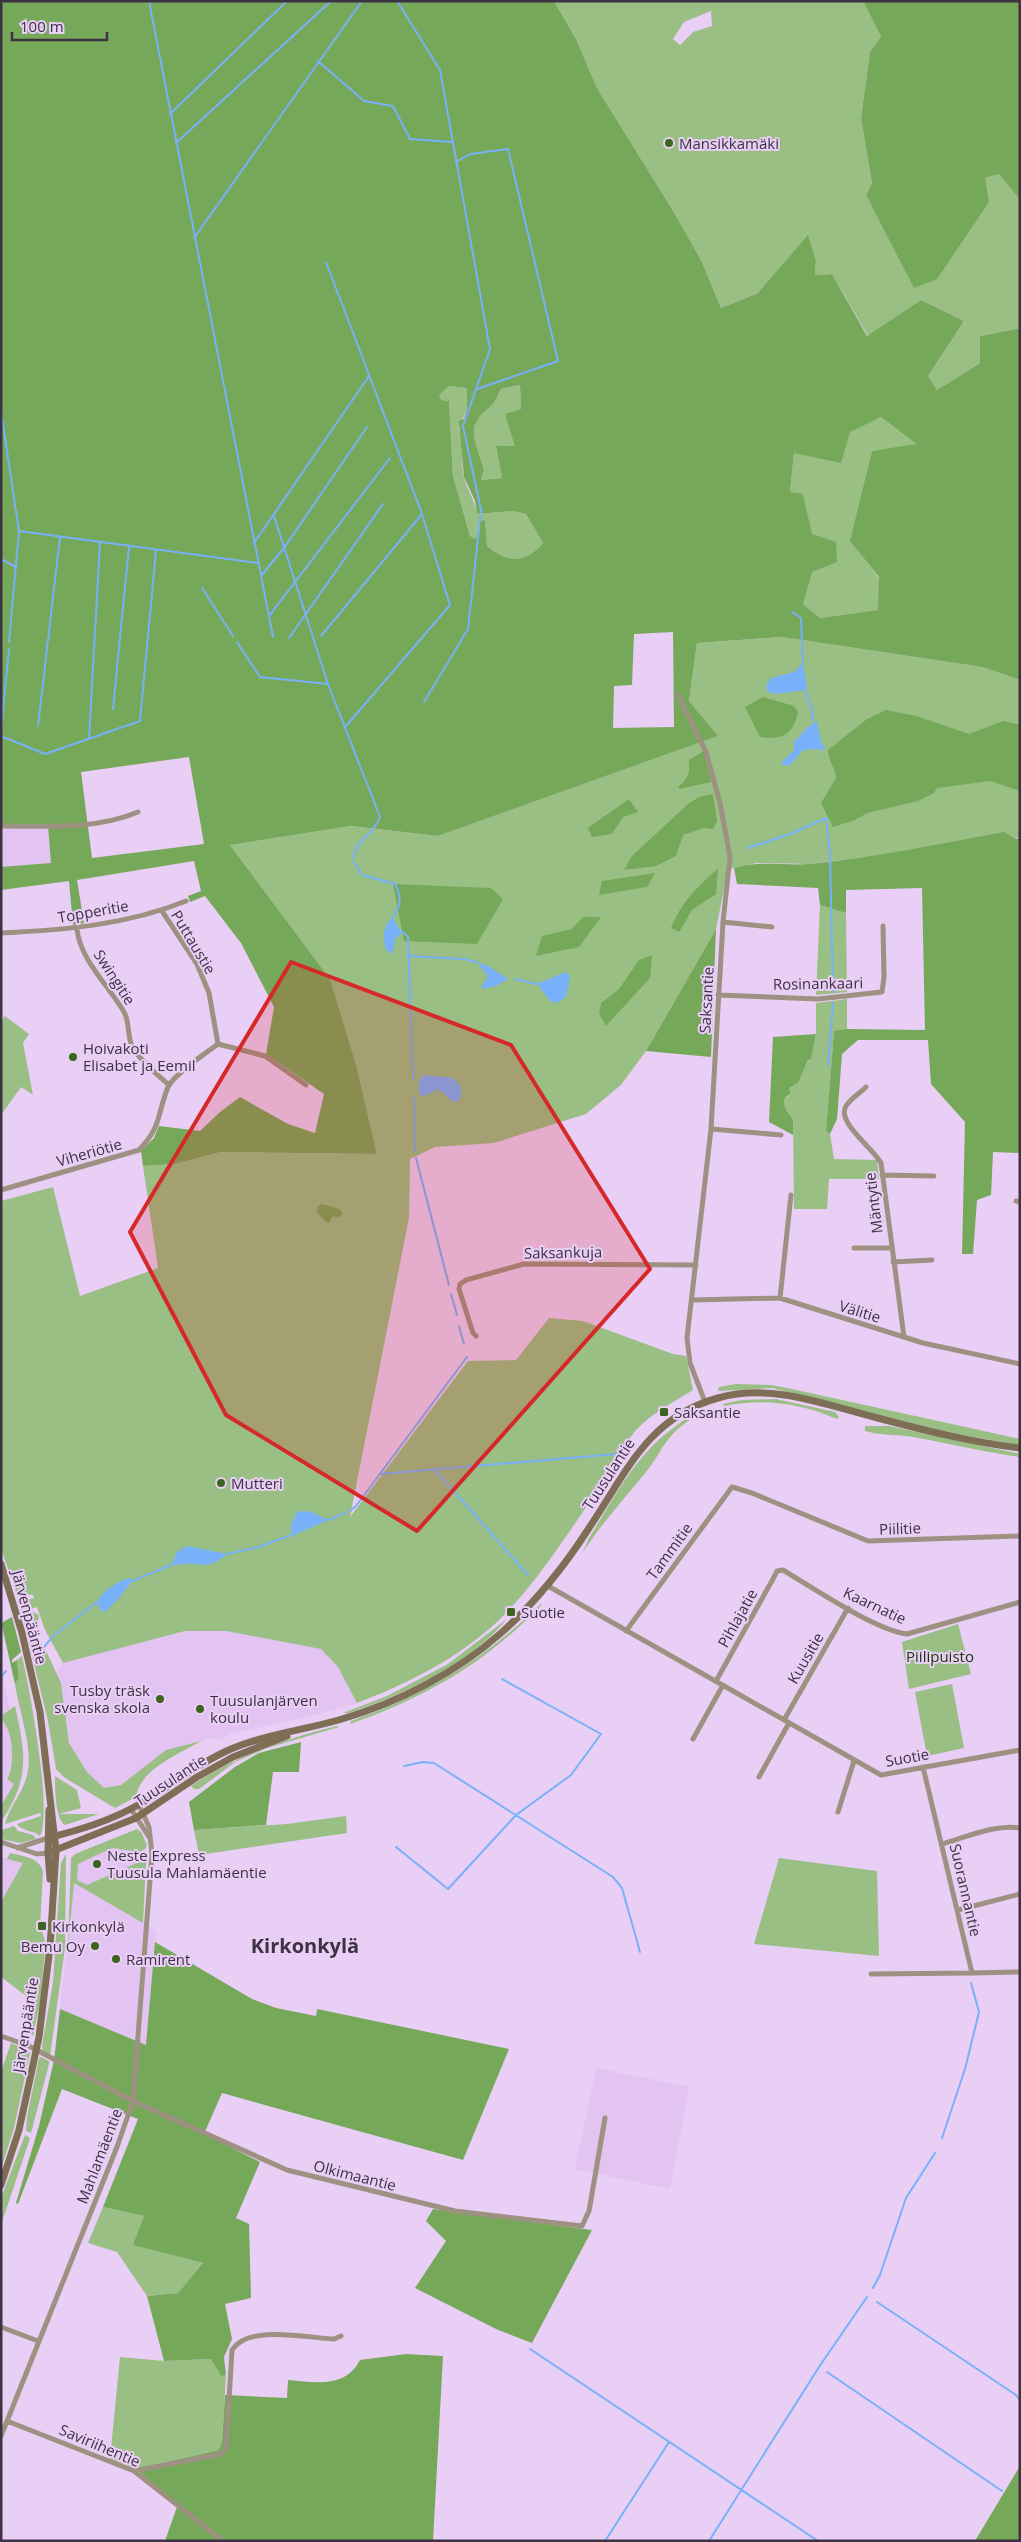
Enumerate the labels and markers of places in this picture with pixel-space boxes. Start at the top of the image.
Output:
place label: Mansikkamäki [679,133,779,153]
marker: Mansikkamäki [663,137,675,149]
place label: Hoivakoti Elisabet ja Eemil [83,1038,195,1075]
marker: Hoivakoti Elisabet ja Eemil [67,1051,79,1063]
place label: Saksantie [674,1402,741,1422]
marker: Saksantie [658,1406,670,1418]
place label: Mutteri [231,1473,283,1493]
marker: Mutteri [215,1477,227,1489]
place label: Suotie [521,1602,565,1622]
marker: Suotie [505,1606,517,1618]
place label: Tusby träsk svenska skola [54,1680,150,1717]
place label: Tuusulanjärven koulu [210,1690,318,1727]
marker: Tusby träsk svenska skola [154,1693,166,1705]
marker: Tuusulanjärven koulu [194,1703,206,1715]
place label: Neste Express Tuusula Mahlamäentie [107,1845,267,1882]
marker: Neste Express Tuusula Mahlamäentie [91,1858,103,1870]
place label: Kirkonkylä [52,1916,125,1936]
marker: Kirkonkylä [36,1920,48,1932]
place label: Bemu Oy [21,1936,85,1956]
marker: Bemu Oy [89,1940,101,1952]
place label: Ramirent [126,1949,190,1969]
marker: Ramirent [110,1953,122,1965]

